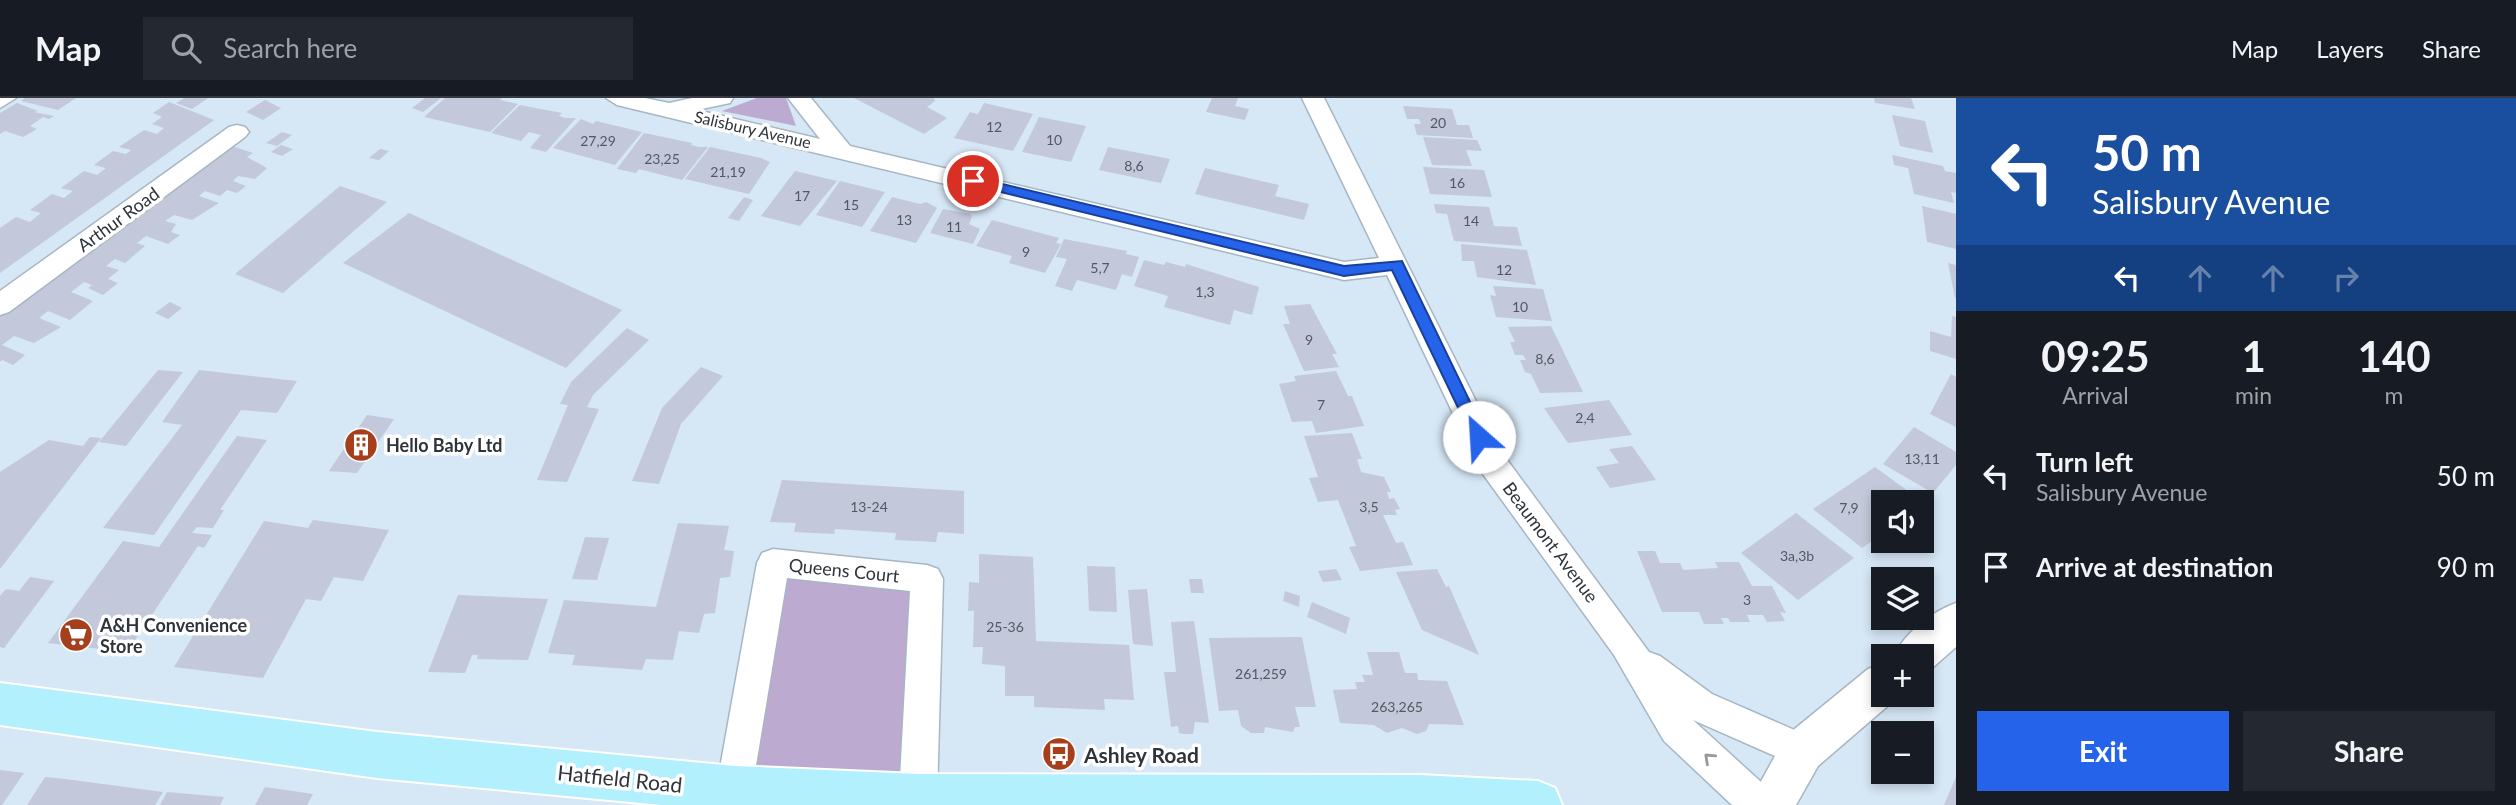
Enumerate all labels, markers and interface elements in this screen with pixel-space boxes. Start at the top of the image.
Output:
search box [143,17,633,80]
text: Map [35,28,101,68]
icon: search [167,29,205,67]
text: Search here [223,32,357,64]
text: Map [2231,34,2278,63]
text: Layers [2316,34,2384,63]
text: Share [2422,34,2481,63]
street label: Salisbury Avenue [693,106,813,152]
house number: 20 [1430,114,1446,131]
house number: 12 [986,118,1002,135]
text: 50 m [2092,123,2202,181]
icon: left [1977,126,2068,217]
house number: 10 [1046,131,1062,148]
house number: 27,29 [580,132,616,149]
house number: 23,25 [644,150,680,167]
pin [943,151,1003,211]
house number: 8,6 [1124,157,1144,174]
icon: arrive [954,162,992,200]
house number: 21,19 [710,163,746,180]
house number: 16 [1449,174,1465,191]
street label: Arthur Road [73,182,163,256]
text: Salisbury Avenue [2092,182,2330,221]
house number: 17 [794,187,810,204]
house number: 15 [843,196,859,213]
house number: 13 [896,211,912,228]
house number: 14 [1463,212,1479,229]
house number: 11 [946,218,962,235]
house number: 9 [1022,243,1030,260]
house number: 5,7 [1090,259,1110,276]
icon: left [2108,259,2146,297]
icon: ahead [2181,259,2219,297]
icon: ahead [2254,259,2292,297]
icon: right [2327,259,2365,297]
house number: 12 [1496,261,1512,278]
house number: 1,3 [1195,283,1215,300]
house number: 10 [1512,298,1528,315]
house number: 9 [1305,331,1313,348]
text: 09:25 [2041,331,2150,381]
text: 1 [2241,331,2266,381]
text: 140 [2358,331,2431,381]
house number: 8,6 [1535,350,1555,367]
text: Arrival [2062,381,2129,409]
text: min [2235,381,2272,409]
text: m [2385,381,2404,409]
house number: 7 [1317,396,1325,413]
position arrow [1442,400,1516,474]
house number: 2,4 [1575,409,1595,426]
building icon: Hello Baby Ltd [342,426,380,464]
place label: Hello Baby Ltd [386,434,503,456]
text: Turn left [2036,446,2133,478]
house number: 13,11 [1904,450,1940,467]
icon: left [1977,457,2015,495]
text: 50 m [2437,460,2495,492]
street label: Beaumont Avenue [1499,477,1603,607]
text: Salisbury Avenue [2036,478,2207,506]
map controls [1871,490,1934,784]
button: sound [1871,490,1934,553]
house number: 13-24 [850,498,888,515]
house number: 3,5 [1359,498,1379,515]
house number: 7,9 [1839,499,1859,516]
house number: 3a,3b [1780,547,1814,564]
icon: arrive [1977,548,2015,586]
text: Arrive at destination [2036,551,2273,583]
text: 90 m [2437,551,2495,583]
street label: Queens Court [788,553,901,587]
button: layers [1871,567,1934,630]
house number: 3 [1743,591,1751,608]
place label: A&H Convenience Store [99,614,248,657]
supermarket icon: A&H Convenience Store [57,616,95,654]
house number: 25-36 [986,618,1024,635]
button: + [1871,644,1934,707]
house number: 261,259 [1235,665,1287,682]
house number: 263,265 [1371,698,1423,715]
button: Exit [1977,711,2229,791]
button: Share [2243,711,2495,791]
button: − [1871,721,1934,784]
bus stop icon: Ashley Road [1040,735,1078,773]
place label: Ashley Road [1083,742,1199,767]
one-way arrow [1704,754,1717,767]
street label: Hatfield Road [556,759,684,797]

